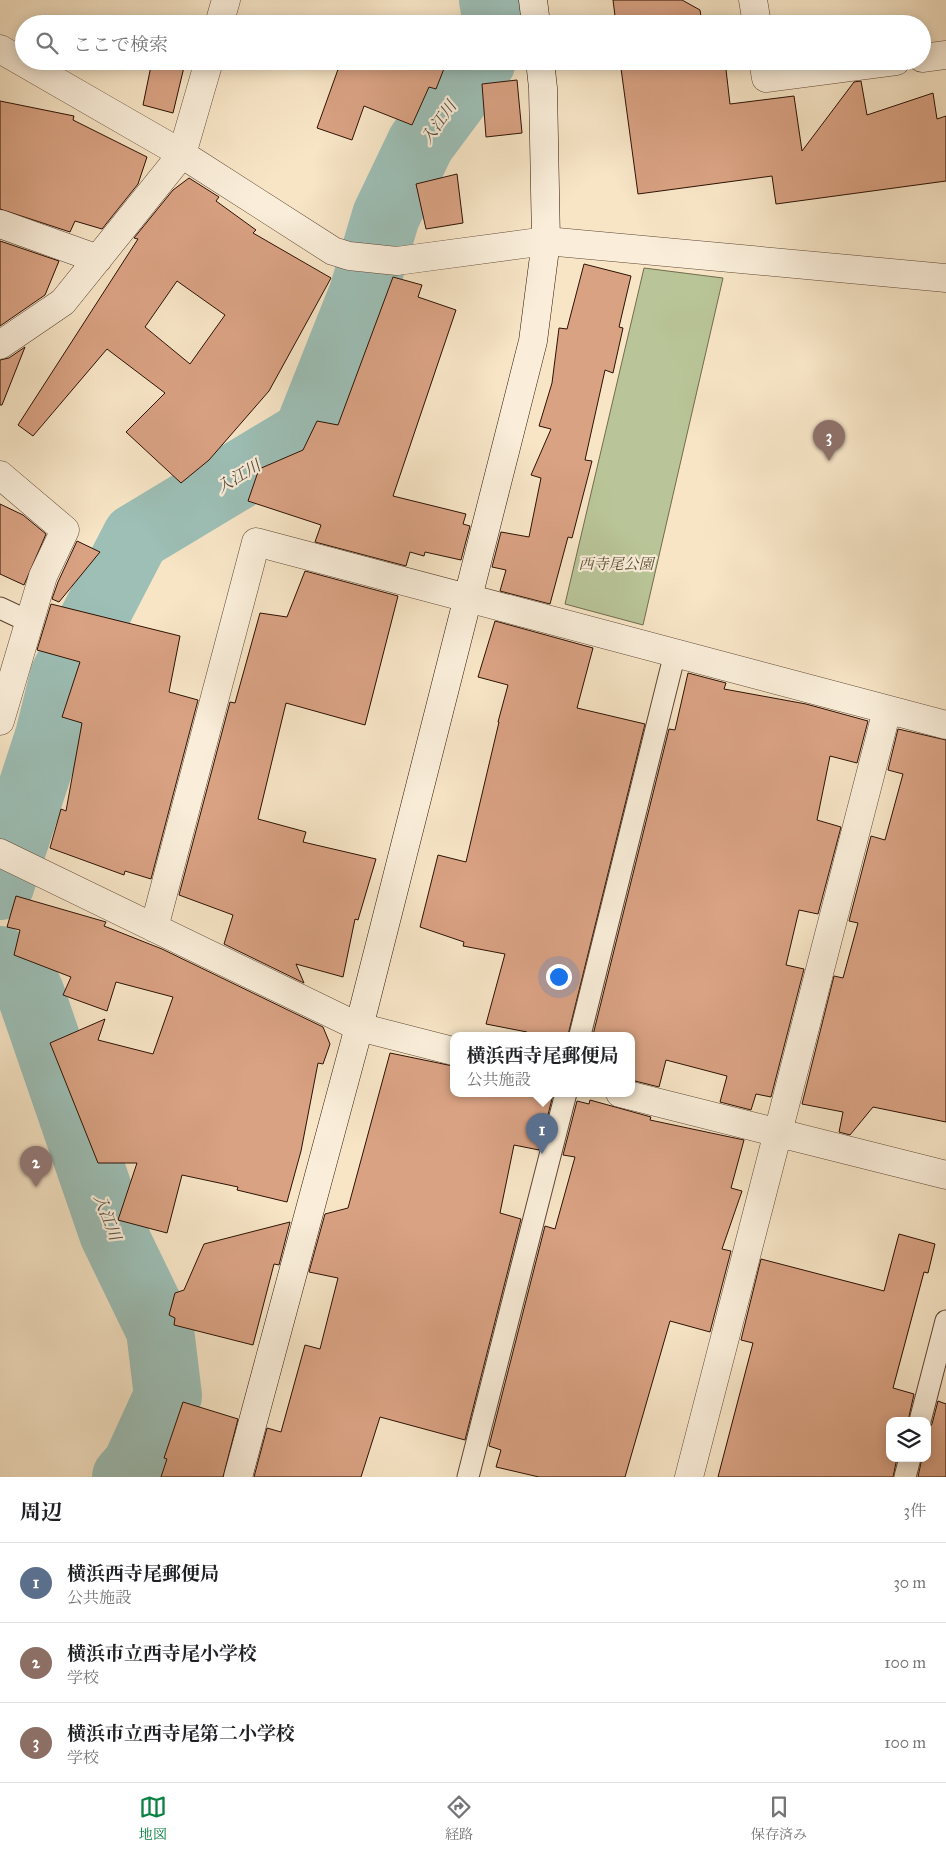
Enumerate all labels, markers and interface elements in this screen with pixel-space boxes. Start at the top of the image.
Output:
search box [15,15,931,70]
icon: search [33,29,61,57]
text: ここで検索 [73,33,168,56]
water label: 入江川 [417,96,461,147]
pin: 3 [813,420,845,461]
water label: 入江川 [213,455,265,497]
park label: 西寺尾公園 [578,555,656,573]
your location [546,964,572,990]
popup [450,1032,635,1097]
text: 横浜西寺尾郵便局 [466,1044,619,1067]
text: 公共施設 [466,1070,531,1089]
pin: 1 [526,1113,558,1154]
pin: 2 [20,1146,52,1187]
water label: 入江川 [90,1191,126,1245]
map controls [886,1417,931,1462]
button: layers [886,1417,931,1462]
text: 周辺 [20,1499,62,1525]
text: 3件 [904,1501,926,1520]
text: 横浜西寺尾郵便局 [67,1562,219,1585]
text: 1 [33,1573,39,1592]
text: 30 m [893,1573,926,1592]
text: 公共施設 [67,1588,131,1607]
text: 横浜市立西寺尾小学校 [67,1642,257,1665]
text: 2 [32,1653,40,1672]
text: 100 m [884,1653,926,1672]
text: 学校 [67,1668,99,1687]
text: 横浜市立西寺尾第二小学校 [67,1722,295,1745]
text: 3 [33,1733,39,1752]
text: 100 m [884,1733,926,1752]
text: 学校 [67,1748,99,1767]
tab: 地図 [139,1793,167,1843]
tab: 経路 [445,1793,473,1843]
tab: 保存済み [751,1793,807,1843]

